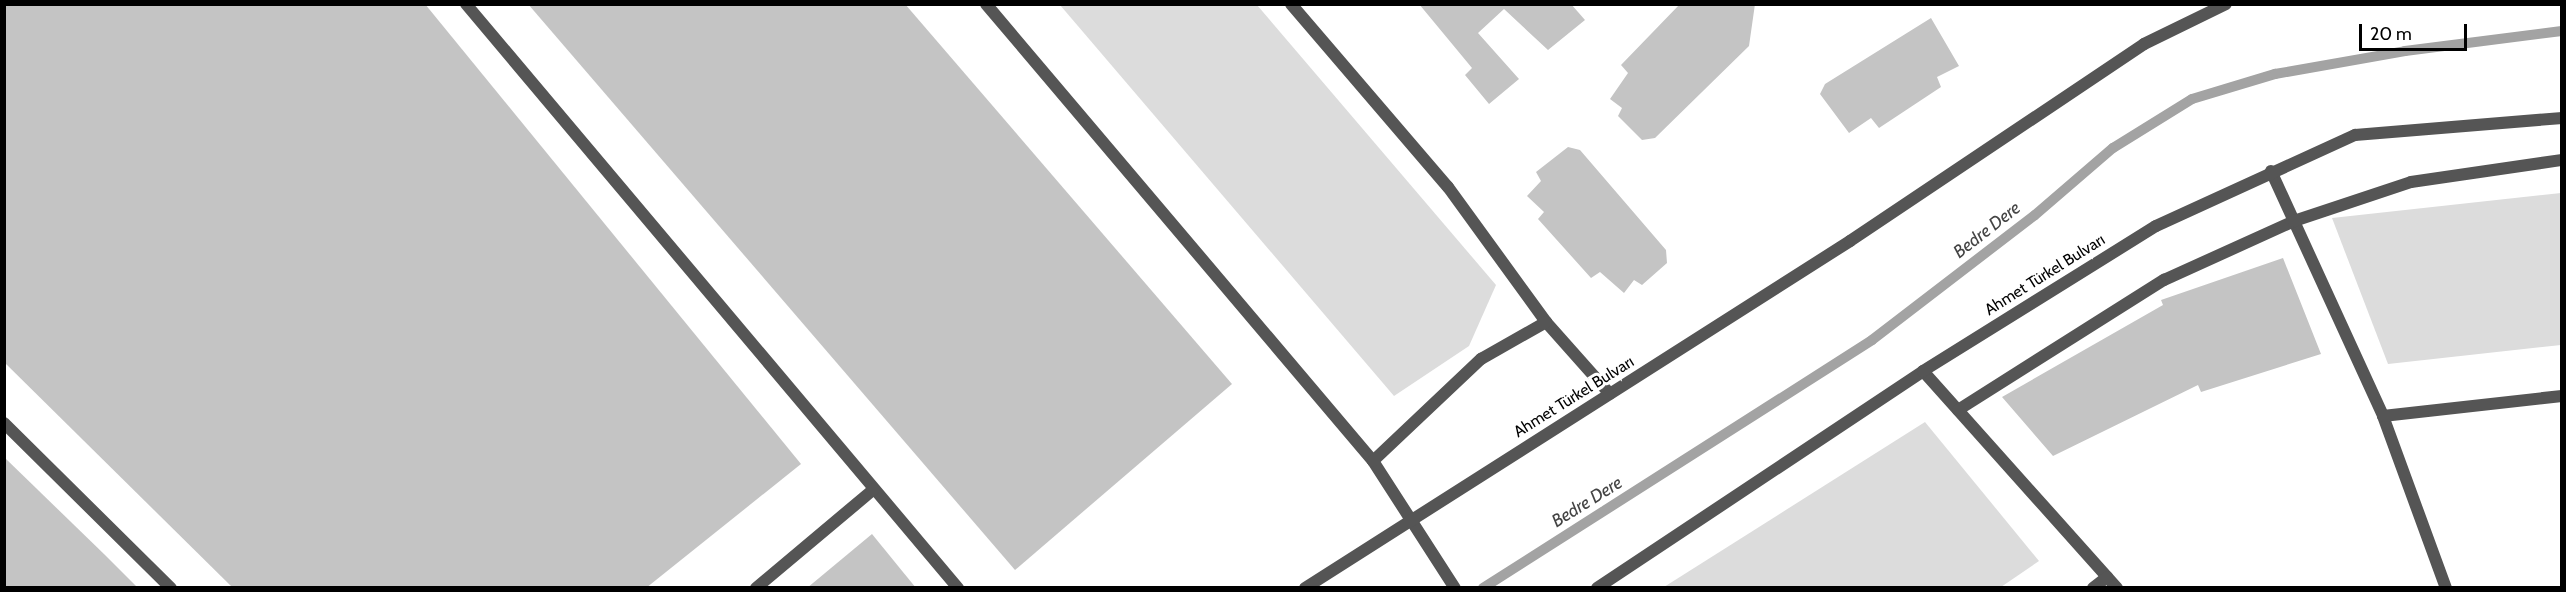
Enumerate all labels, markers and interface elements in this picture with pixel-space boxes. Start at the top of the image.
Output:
scale bar [2362,12,2470,50]
text: 20 m [2370,23,2412,45]
water label: Bedre Dere [1949,197,2025,263]
street label: Ahmet Türkel Bulvarı [1981,230,2109,320]
street label: Ahmet Türkel Bulvarı [1510,352,1638,442]
water label: Bedre Dere [1548,472,1626,532]

